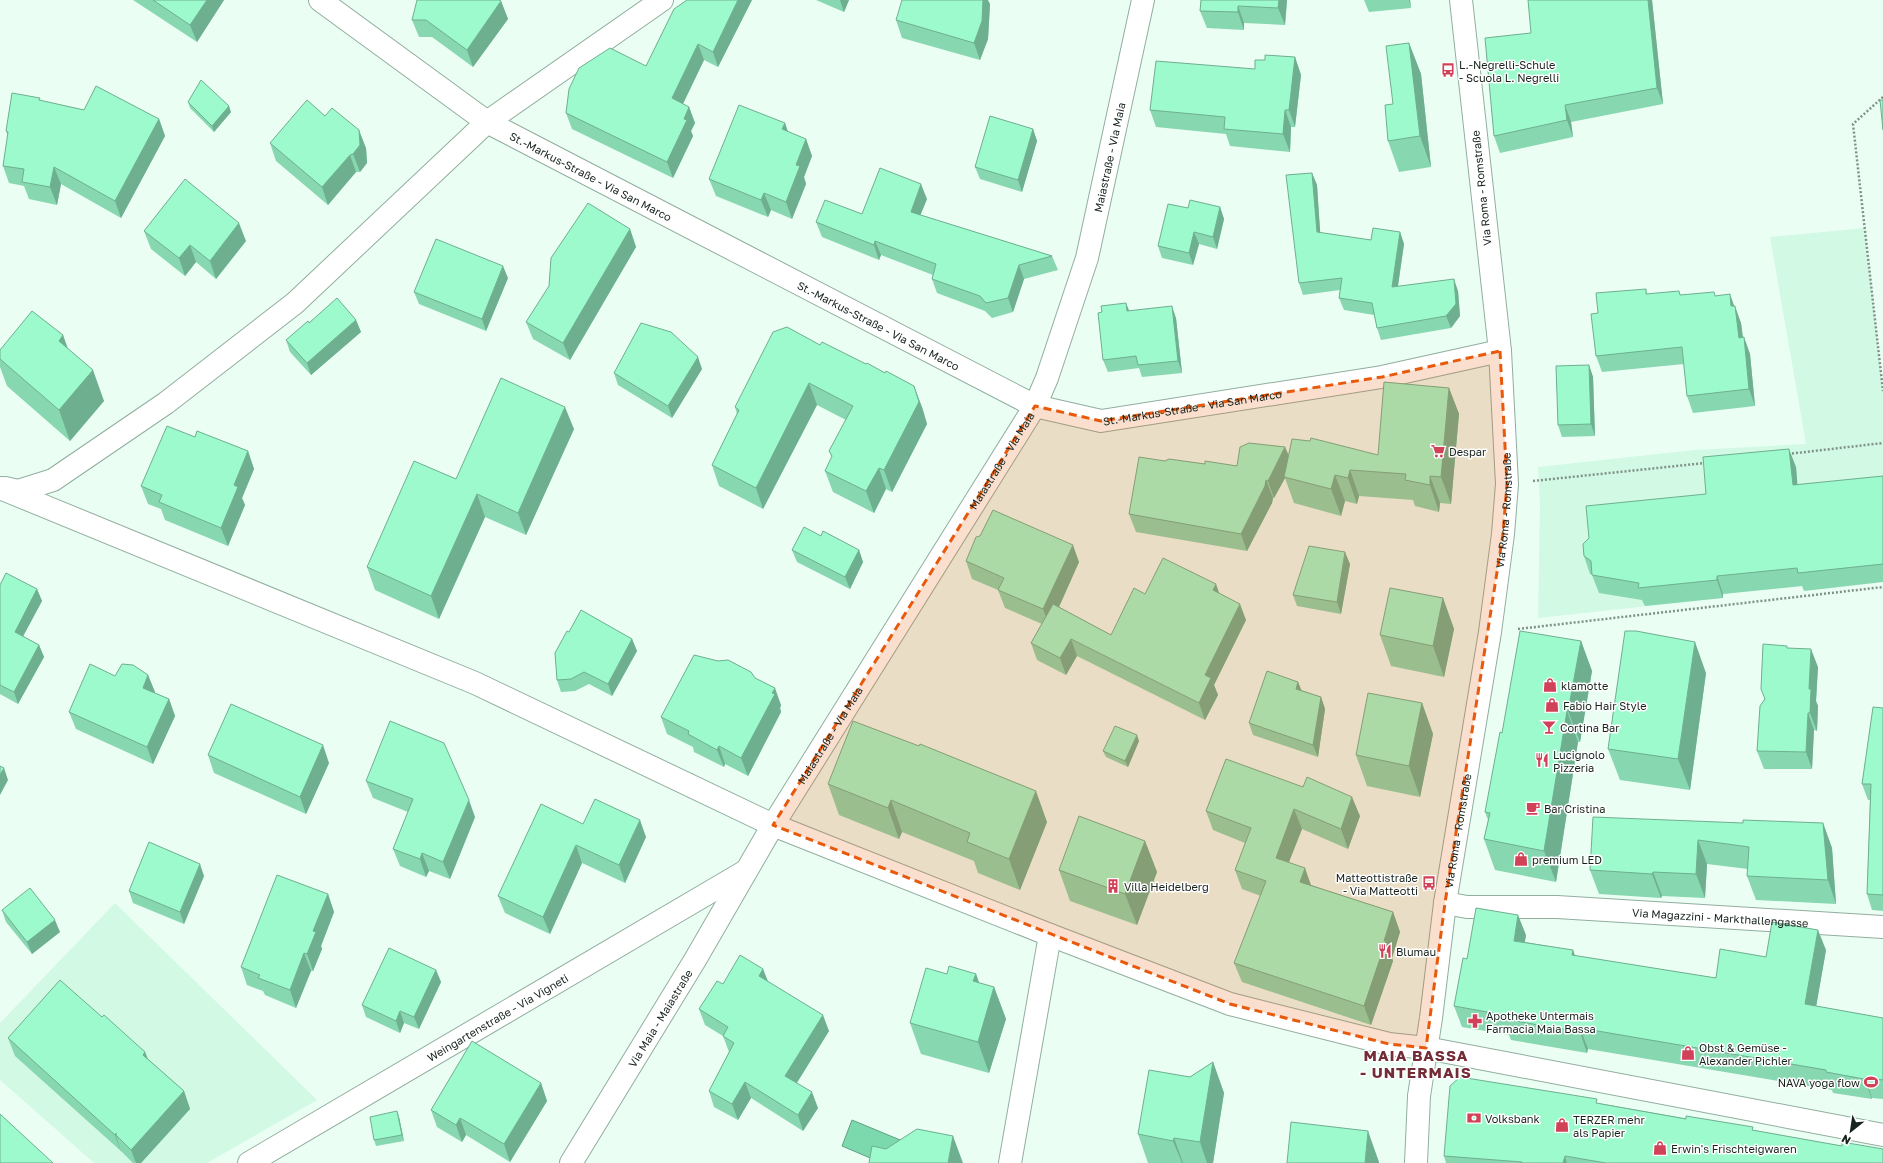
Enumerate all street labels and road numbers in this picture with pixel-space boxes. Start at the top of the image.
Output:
street label: Maiastraße - Via Maia [1091,101,1127,213]
street label: St.-Markus-Straße - Via San Marco [508,129,675,223]
street label: Via Roma - Romstraße [1468,130,1494,246]
street label: St.-Markus-Straße - Via San Marco [796,278,962,373]
street label: St.-Markus-Straße - Via San Marco [1102,386,1283,427]
street label: Maiastraße - Via Maia [966,409,1036,511]
street label: Via Roma - Romstraße [1492,452,1514,569]
street label: Maiastraße - Via Maia [794,684,865,786]
street label: Via Roma - Romstraße [1441,772,1473,889]
street label: Via Magazzini - Markthallengasse [1632,905,1809,929]
street label: Via Maia - Maiastraße [625,967,694,1069]
street label: Weingartenstraße - Via Vigneti [424,971,570,1064]

